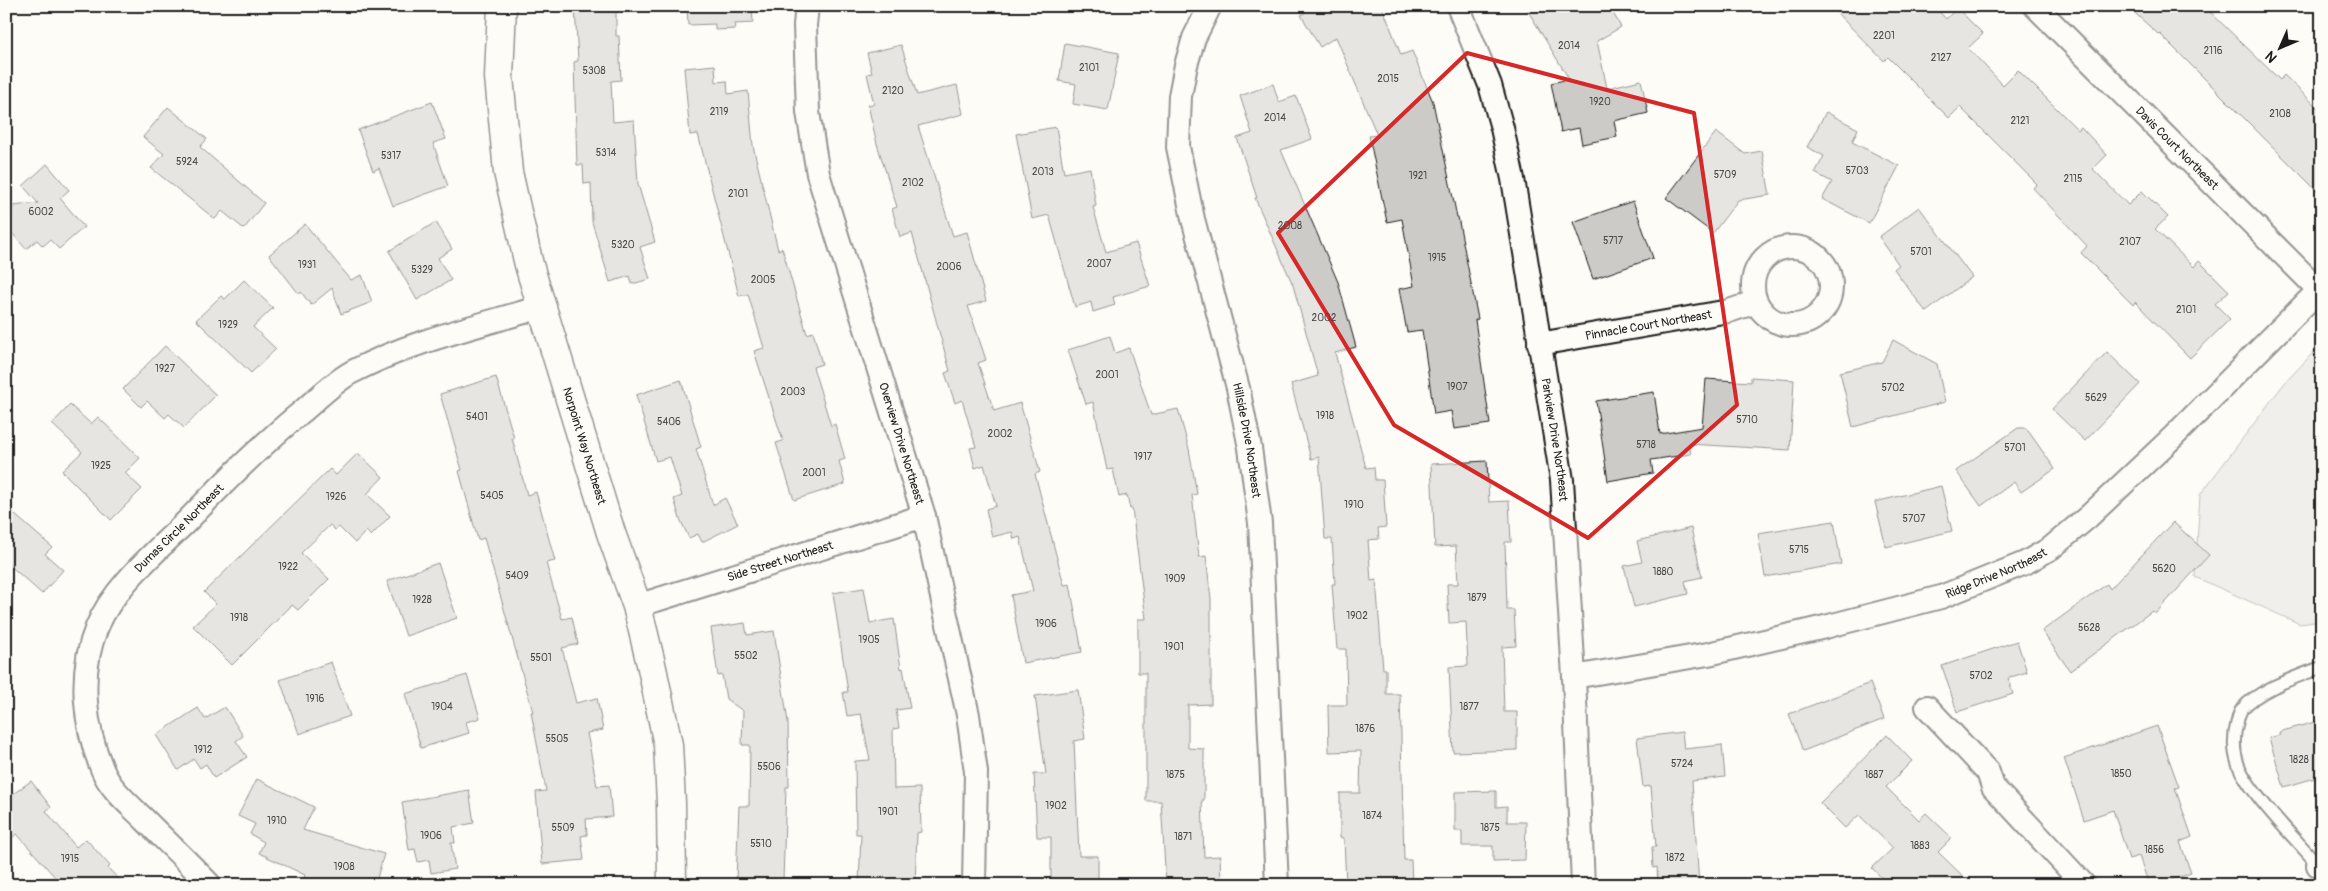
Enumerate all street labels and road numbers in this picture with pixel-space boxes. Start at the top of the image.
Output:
street label: Davis Court Northeast [2132,104,2222,193]
street label: Pinnacle Court Northeast [1584,307,1713,344]
street label: Parkview Drive Northeast [1538,377,1570,502]
street label: Overview Drive Northeast [875,381,927,506]
street label: Hillside Drive Northeast [1229,381,1264,499]
street label: Norpoint Way Northeast [559,386,609,507]
street label: Dumas Circle Northeast [132,481,227,576]
street label: Side Street Northeast [726,538,835,585]
street label: Ridge Drive Northeast [1944,545,2050,602]

